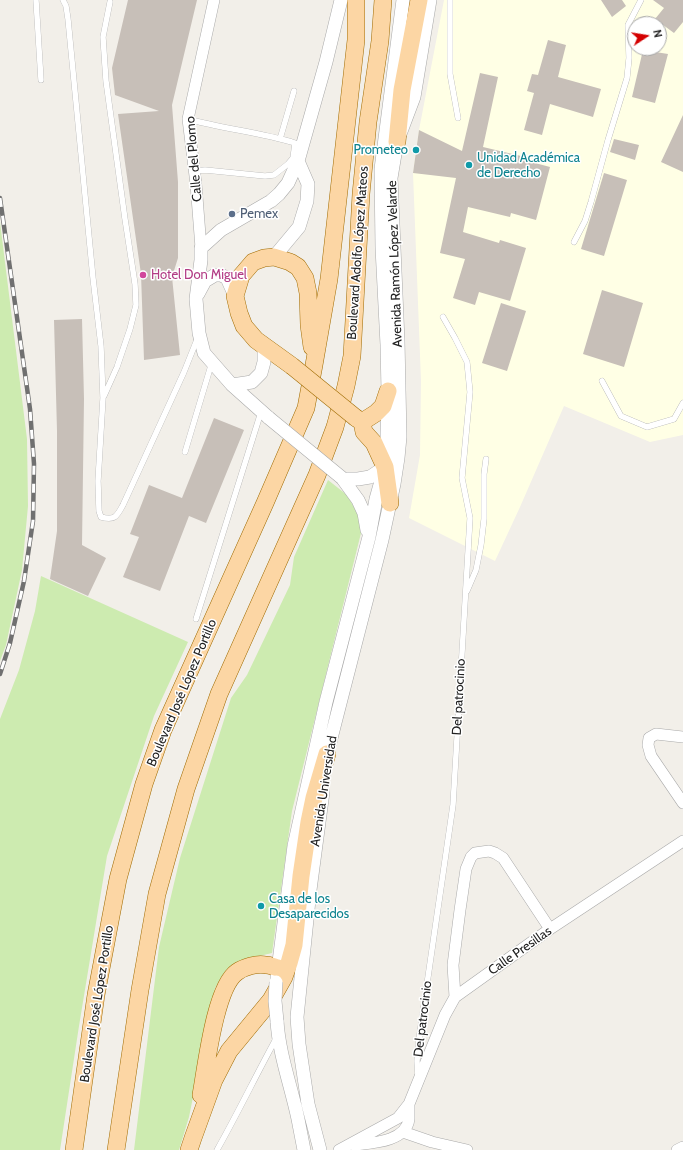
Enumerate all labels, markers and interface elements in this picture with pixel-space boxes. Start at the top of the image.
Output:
north arrow [627,16,667,56]
text: N [650,28,665,39]
street label: Calle del Plomo [182,116,206,202]
place label: Prometeo [353,142,408,158]
marker: Prometeo [411,145,421,155]
place label: Unidad Académica de Derecho [477,150,580,181]
marker: Unidad Académica de Derecho [464,160,474,170]
street label: Boulevard Adolfo López Mateos [344,166,372,340]
street label: Avenida Ramón López Velarde [384,180,406,348]
place label: Pemex [240,206,278,222]
marker: Pemex [227,209,237,219]
place label: Hotel Don Miguel [151,267,247,283]
marker: Hotel Don Miguel [138,270,148,280]
street label: Boulevard José López Portillo [144,617,220,769]
street label: Del patrocinio [449,658,469,736]
street label: Avenida Universidad [308,734,340,848]
place label: Casa de los Desaparecidos [269,891,349,922]
marker: Casa de los Desaparecidos [256,901,266,911]
street label: Calle Presillas [485,923,555,979]
street label: Boulevard José López Portillo [77,924,117,1084]
street label: Del patrocinio [411,980,435,1058]

